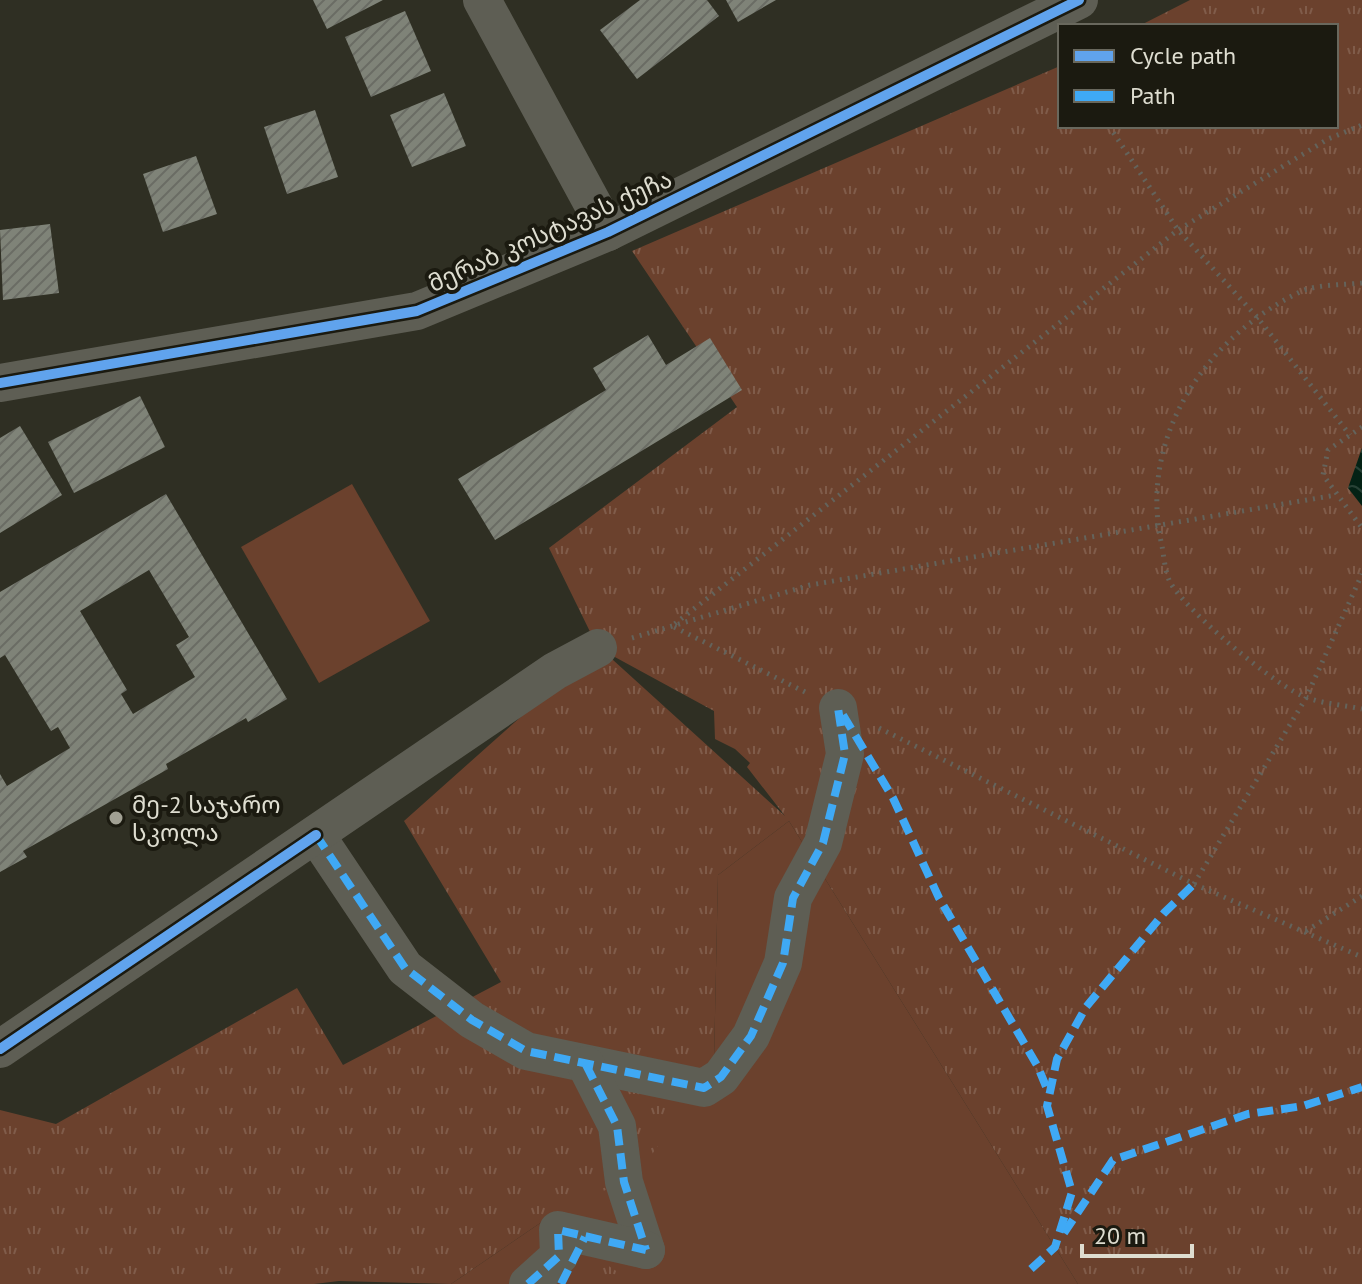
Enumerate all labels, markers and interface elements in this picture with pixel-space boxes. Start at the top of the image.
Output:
legend [1058,24,1338,128]
text: Cycle path [1130,40,1236,71]
text: Path [1130,80,1176,111]
street label: მერაბ კოსტავას ქუჩა [423,163,677,299]
place label: მე-2 საჯარო სკოლა [132,789,281,848]
marker: მე-2 საჯარო სკოლა [107,809,125,827]
scale bar [1082,1208,1192,1258]
text: 20 m [1094,1220,1146,1251]

